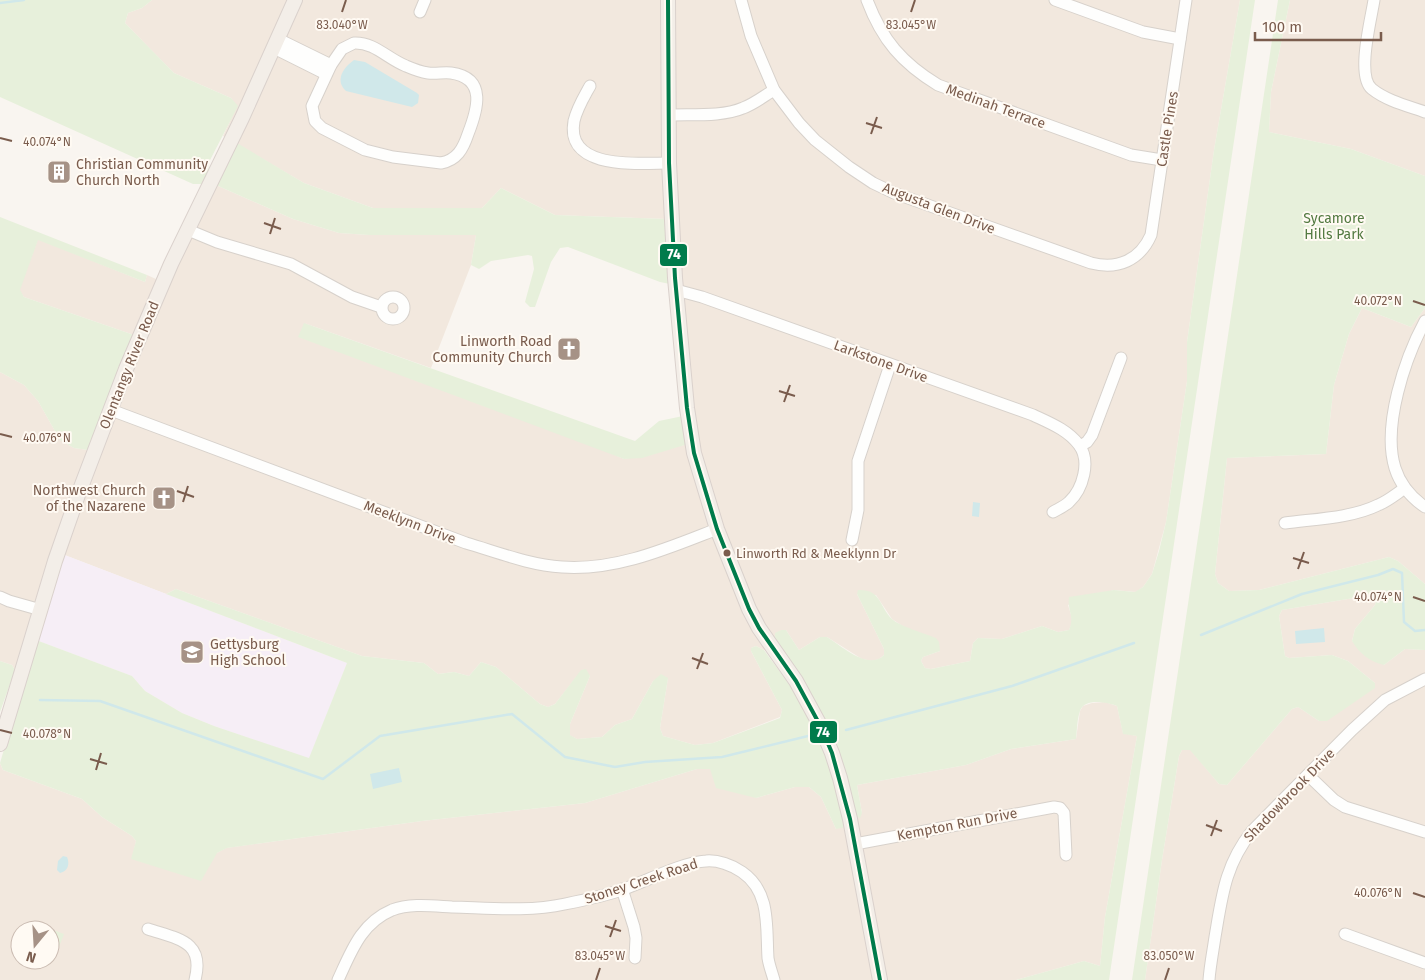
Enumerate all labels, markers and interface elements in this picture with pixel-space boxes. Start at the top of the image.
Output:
scale bar [1255,10,1381,42]
text: 83.040°W [316,18,368,32]
text: 83.045°W [886,18,936,32]
text: 100 m [1262,18,1302,36]
street label: Medinah Terrace [944,81,1048,132]
street label: Castle Pines [1153,90,1182,168]
text: 40.074°N [23,135,71,149]
place label: Christian Community Church North [76,156,208,189]
building icon: Christian Community Church North [46,159,72,185]
street label: Augusta Glen Drive [880,179,998,238]
park label: Sycamore Hills Park [1303,210,1365,243]
line badge: 74 [659,243,688,267]
text: 74 [667,246,681,263]
text: 40.072°N [1354,294,1402,308]
street label: Olentangy River Road [96,299,163,432]
place label: Linworth Road Community Church [432,333,552,366]
church icon: Linworth Road Community Church [556,336,582,362]
street label: Larkstone Drive [831,337,930,386]
text: 40.076°N [23,431,71,445]
place label: Northwest Church of the Nazarene [33,482,146,515]
church icon: Northwest Church of the Nazarene [151,485,177,511]
street label: Meeklynn Drive [361,497,458,548]
place label: Linworth Rd & Meeklynn Dr [736,546,896,561]
marker: Linworth Rd & Meeklynn Dr [722,548,732,558]
text: 40.074°N [1354,590,1402,604]
place label: Gettysburg High School [210,636,286,669]
school or university icon: Gettysburg High School [179,639,205,665]
line badge: 74 [809,720,838,744]
text: 74 [816,724,830,741]
text: 40.078°N [23,727,71,741]
street label: Shadowbrook Drive [1240,745,1338,846]
street label: Kempton Run Drive [895,804,1019,845]
street label: Stoney Creek Road [582,855,700,908]
text: 40.076°N [1354,886,1402,900]
north arrow [10,920,60,970]
text: N [24,947,38,966]
text: 83.045°W [575,949,625,963]
text: 83.050°W [1144,949,1195,963]

